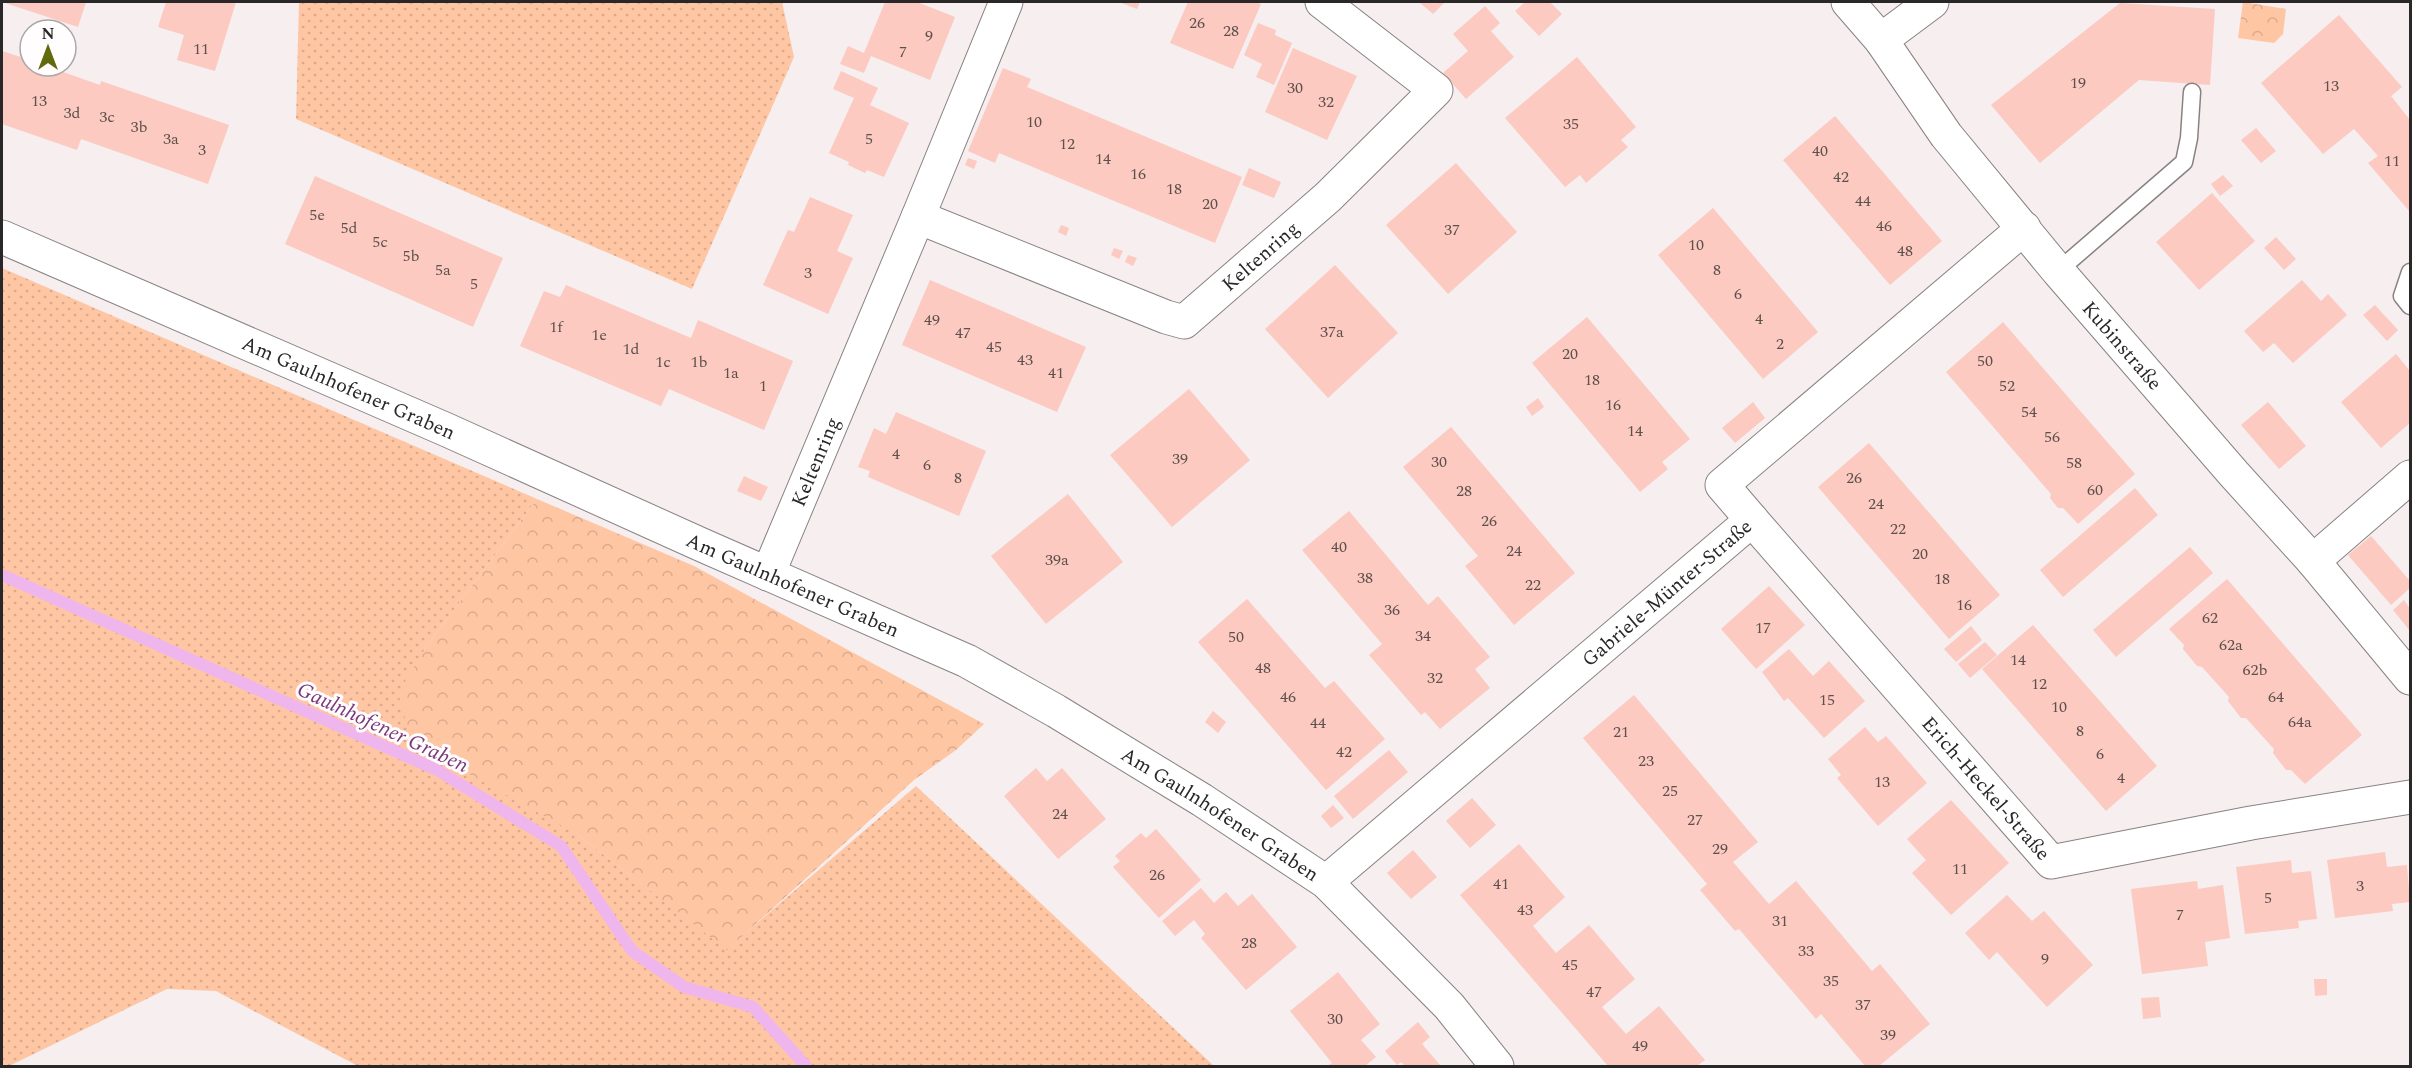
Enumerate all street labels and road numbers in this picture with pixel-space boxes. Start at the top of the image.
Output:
street label: Keltenring [1215,214,1306,299]
street label: Kubinstraße [2074,295,2169,397]
street label: Am Gaulnhofener Graben [237,329,460,448]
street label: Keltenring [784,412,848,511]
street label: Gabriele-Münter-Straße [1576,512,1759,674]
street label: Am Gaulnhofener Graben [681,526,904,646]
street label: Erich-Heckel-Straße [1914,710,2057,867]
street label: Am Gaulnhofener Graben [1115,740,1325,889]

